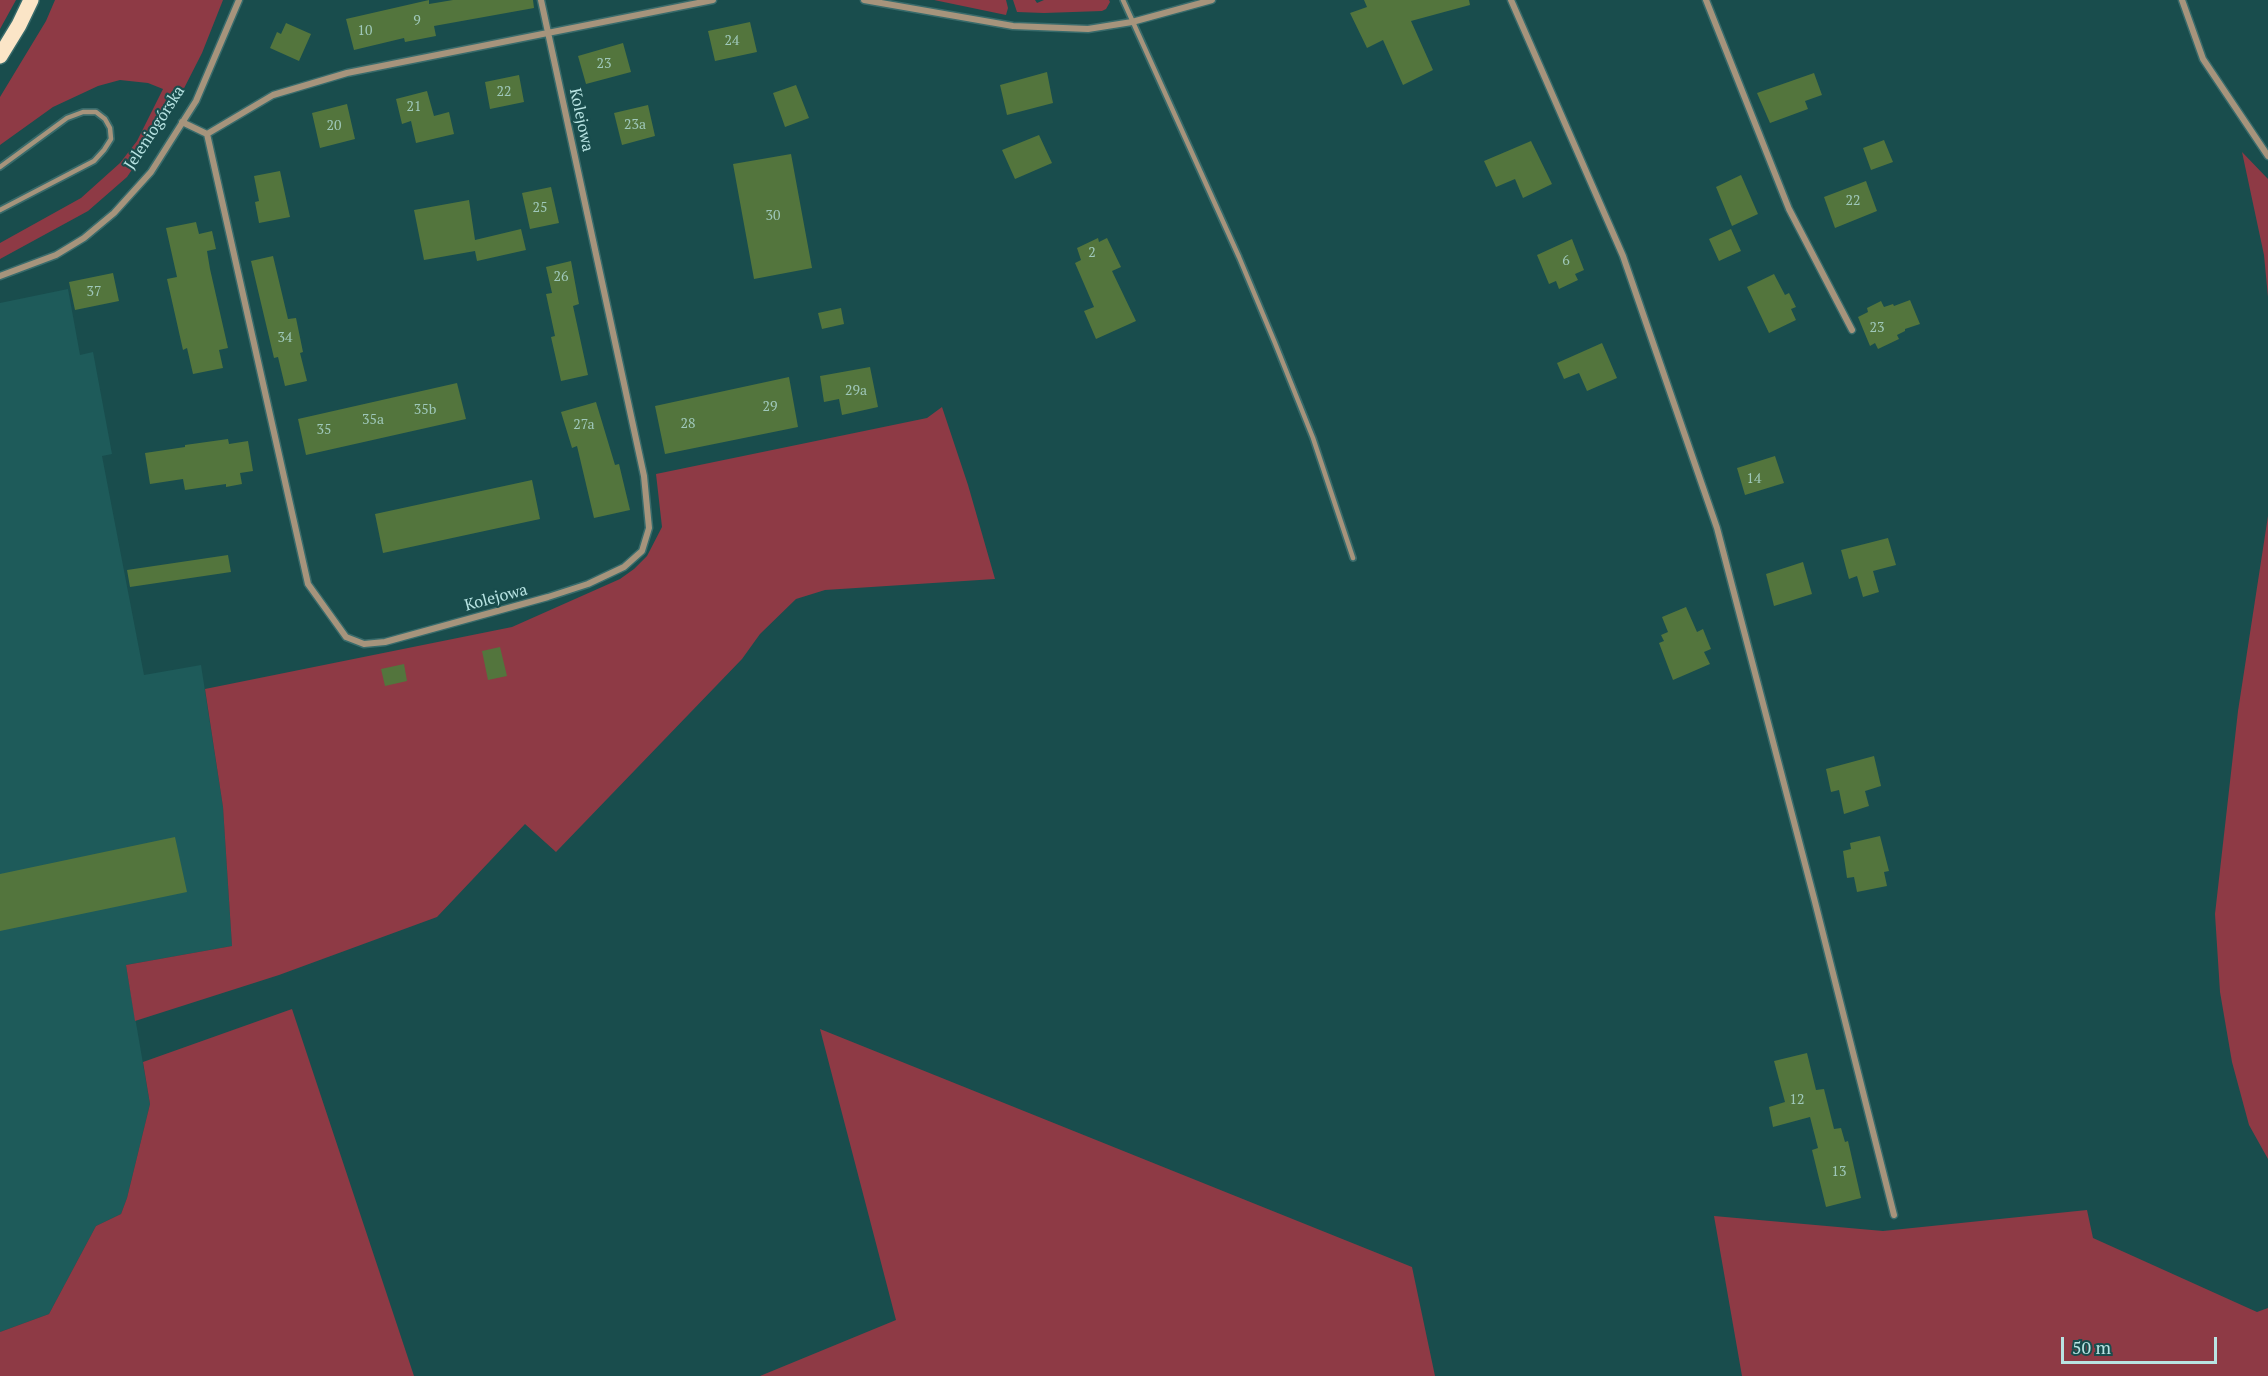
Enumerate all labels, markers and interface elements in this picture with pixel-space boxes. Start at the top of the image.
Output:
house number: 9 [413,13,421,29]
house number: 10 [358,23,372,39]
house number: 24 [725,33,739,49]
house number: 23 [597,56,611,72]
street label: Jeleniogórska [121,82,189,174]
house number: 22 [497,84,511,100]
street label: Kolejowa [565,87,597,153]
house number: 21 [407,99,421,115]
house number: 23a [624,117,646,133]
house number: 20 [327,118,341,134]
house number: 22 [1846,193,1860,209]
house number: 25 [533,200,547,216]
house number: 30 [766,208,780,224]
house number: 2 [1088,245,1096,261]
house number: 6 [1562,253,1570,269]
house number: 26 [554,269,568,285]
house number: 37 [87,284,101,300]
house number: 23 [1870,320,1884,336]
house number: 34 [278,330,292,346]
house number: 29a [845,383,867,399]
house number: 29 [763,399,777,415]
house number: 35b [414,402,436,418]
house number: 35a [362,412,384,428]
house number: 28 [681,416,695,432]
house number: 27a [573,417,595,433]
house number: 35 [317,422,331,438]
house number: 14 [1747,471,1761,487]
street label: Kolejowa [462,580,530,616]
house number: 12 [1790,1092,1804,1108]
house number: 13 [1832,1164,1846,1180]
scale bar [2064,1325,2220,1363]
text: 50 m [2072,1335,2111,1359]

